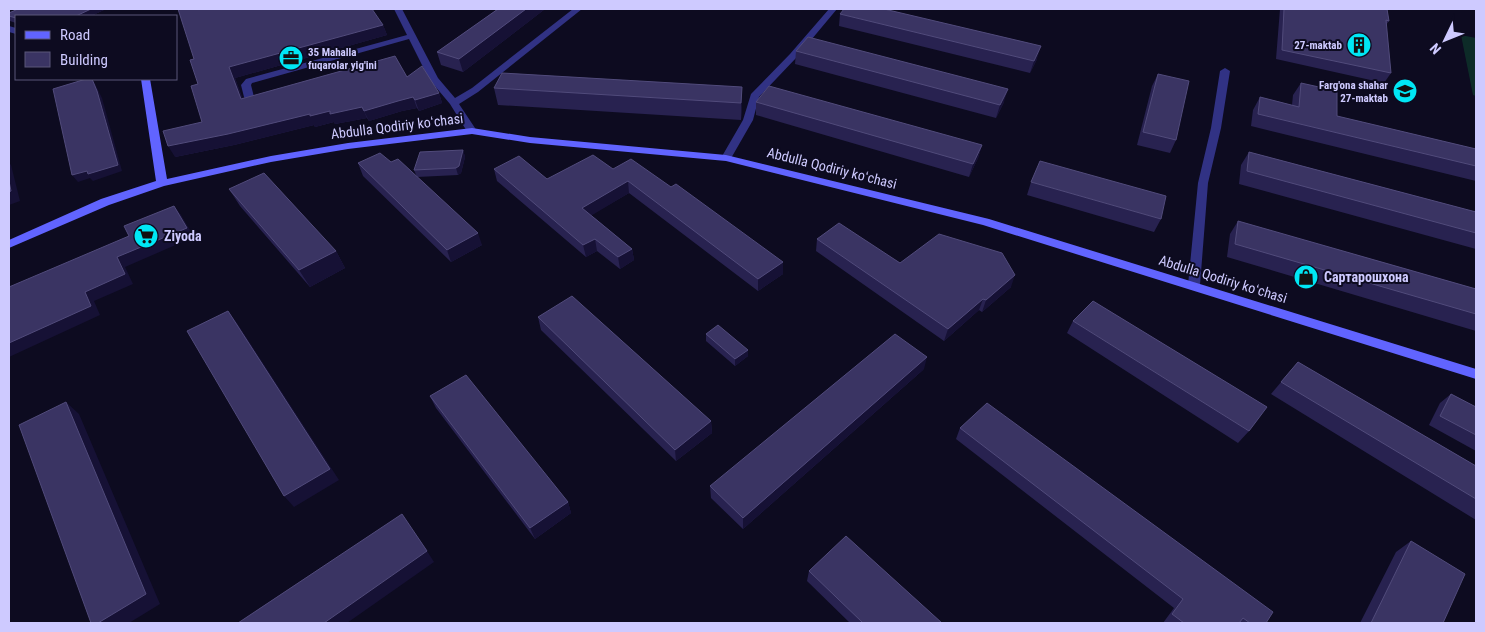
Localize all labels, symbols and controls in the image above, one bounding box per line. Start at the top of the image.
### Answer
legend [15,15,178,80]
north arrow [1420,15,1470,65]
text: Road [60,26,90,44]
building icon: 27-maktab [1346,32,1372,58]
place label: 27-maktab [1294,39,1343,52]
text: N [1427,40,1444,57]
office icon: 35 Mahalla fuqarolar yig'ini [278,45,304,71]
place label: 35 Mahalla fuqarolar yig'ini [308,46,377,72]
text: Building [60,51,108,69]
school or university icon: Farg'ona shahar 27-maktab [1392,78,1418,104]
place label: Farg'ona shahar 27-maktab [1319,79,1389,105]
street label: Abdulla Qodiriy koʻchasi [330,110,464,142]
street label: Abdulla Qodiriy koʻchasi [765,144,899,192]
supermarket icon: Ziyoda [133,223,159,249]
place label: Ziyoda [164,228,202,244]
street label: Abdulla Qodiriy koʻchasi [1157,252,1289,306]
shop icon: Сартарошхона [1293,264,1319,290]
place label: Сартарошхона [1324,269,1409,285]

